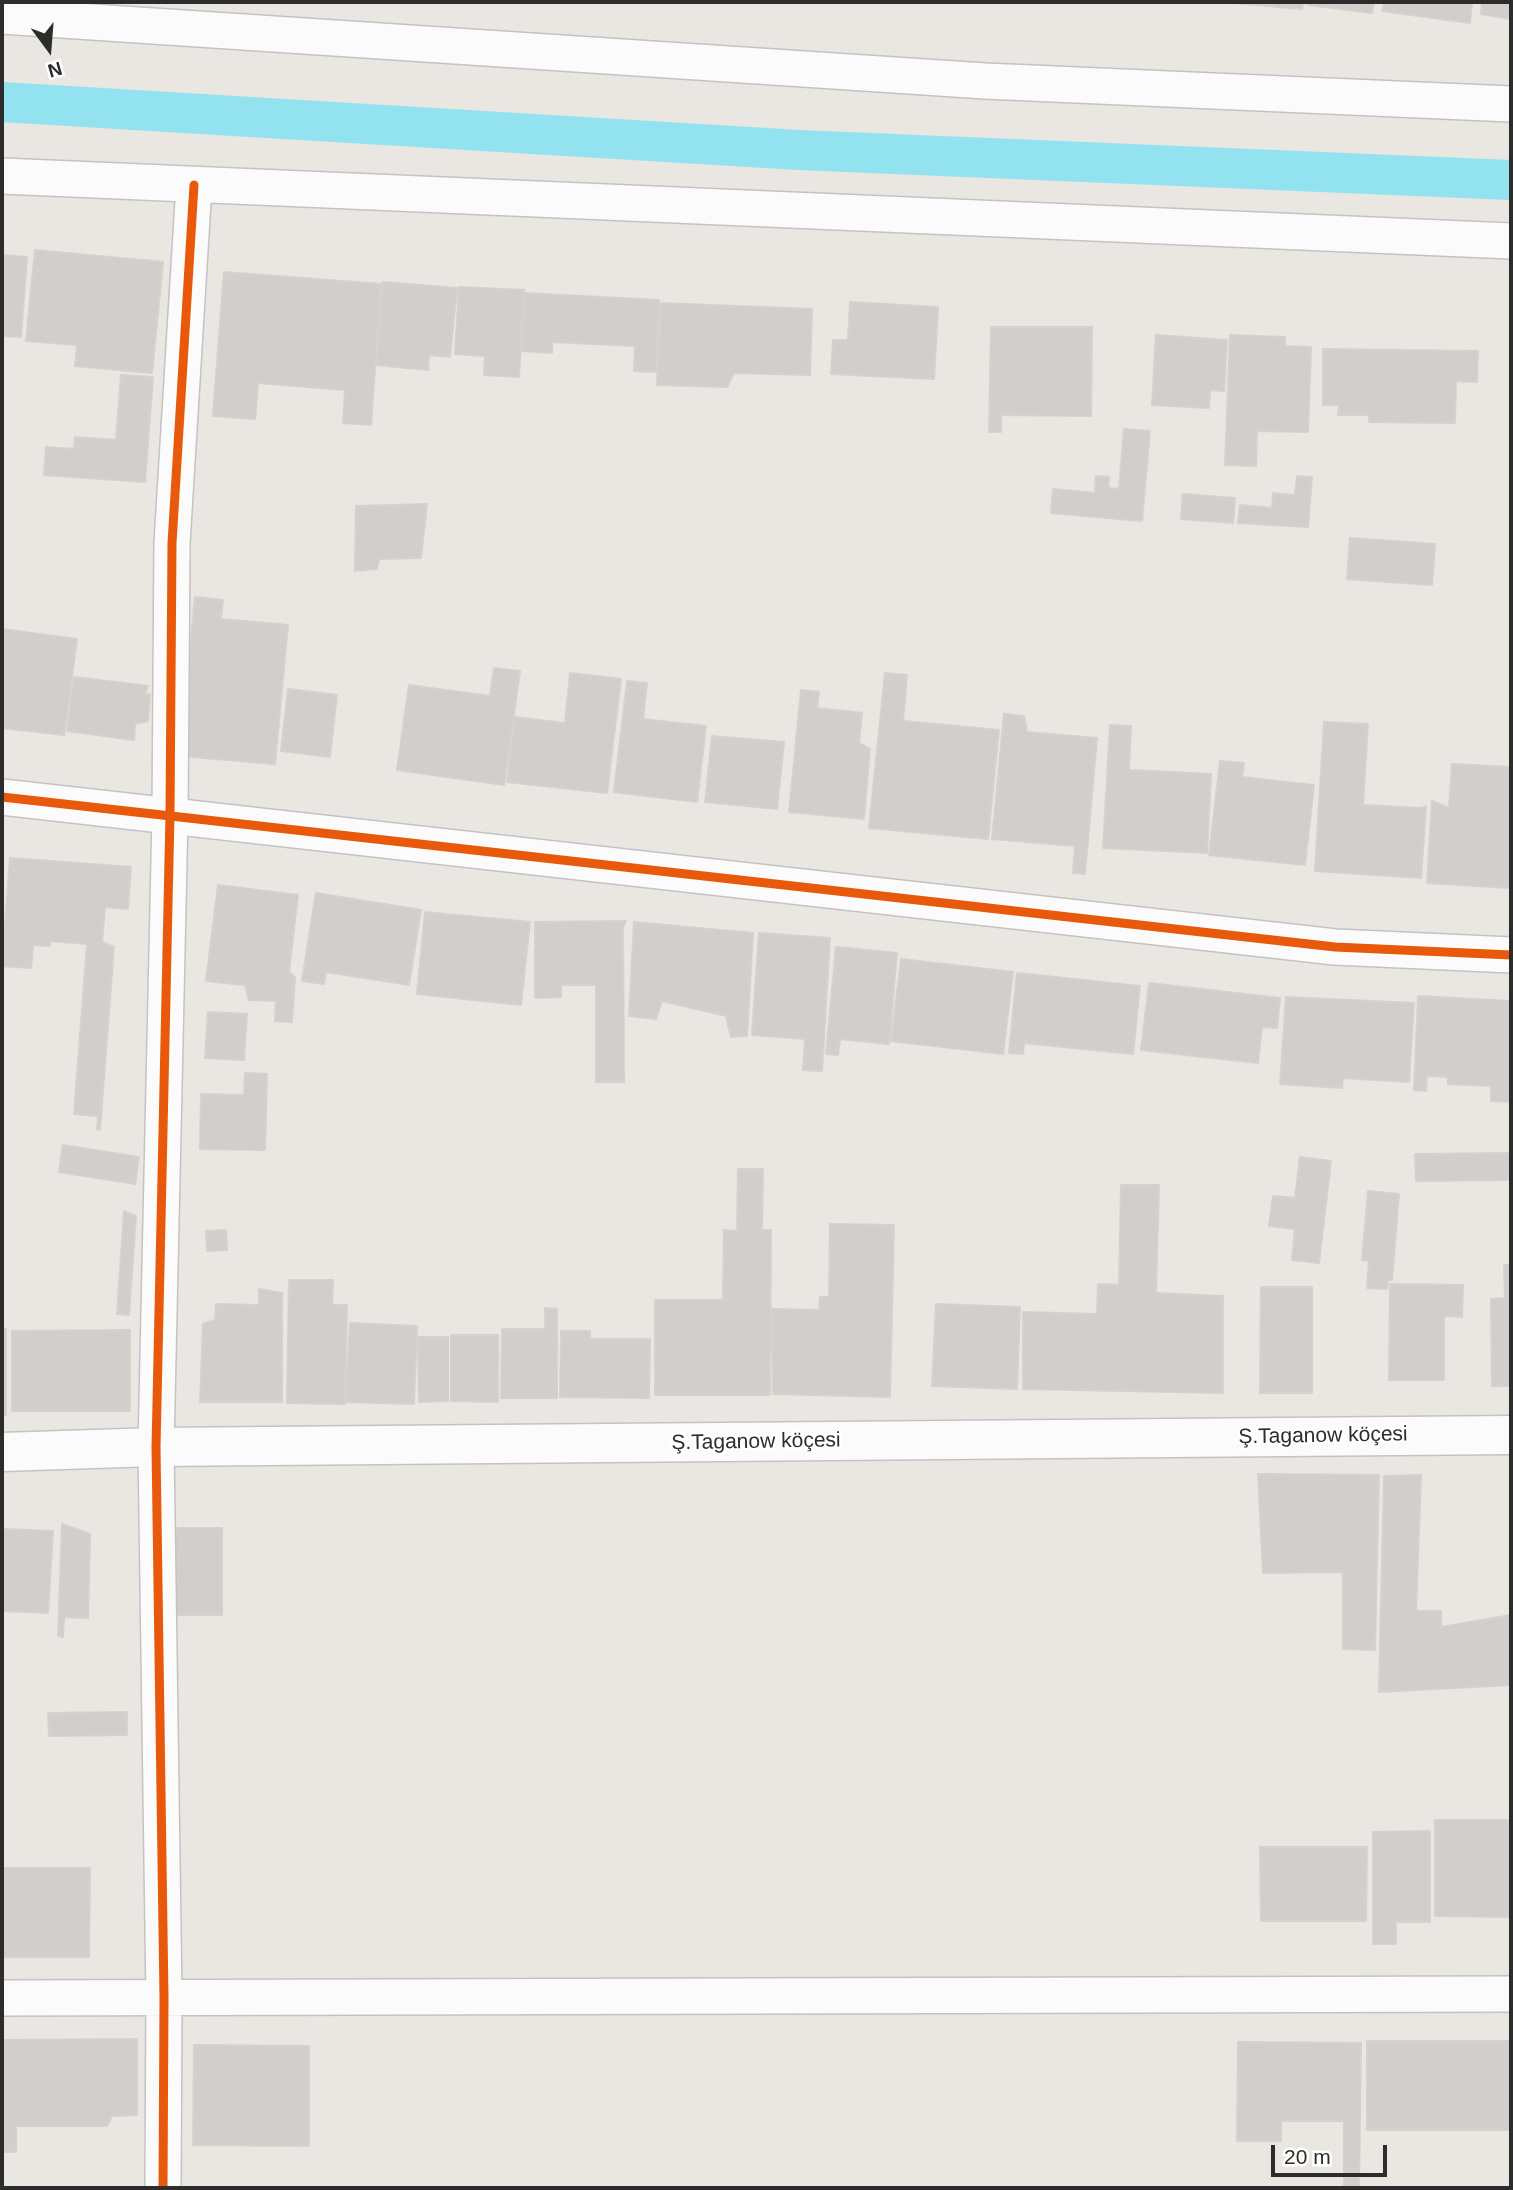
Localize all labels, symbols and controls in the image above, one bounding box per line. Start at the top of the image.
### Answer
north arrow [14,14,84,84]
text: N [45,58,64,82]
street label: Ş.Taganow köçesi [1238,1422,1408,1450]
street label: Ş.Taganow köçesi [671,1428,841,1456]
scale bar [1275,2130,1390,2174]
text: 20 m [1284,2145,1331,2168]

